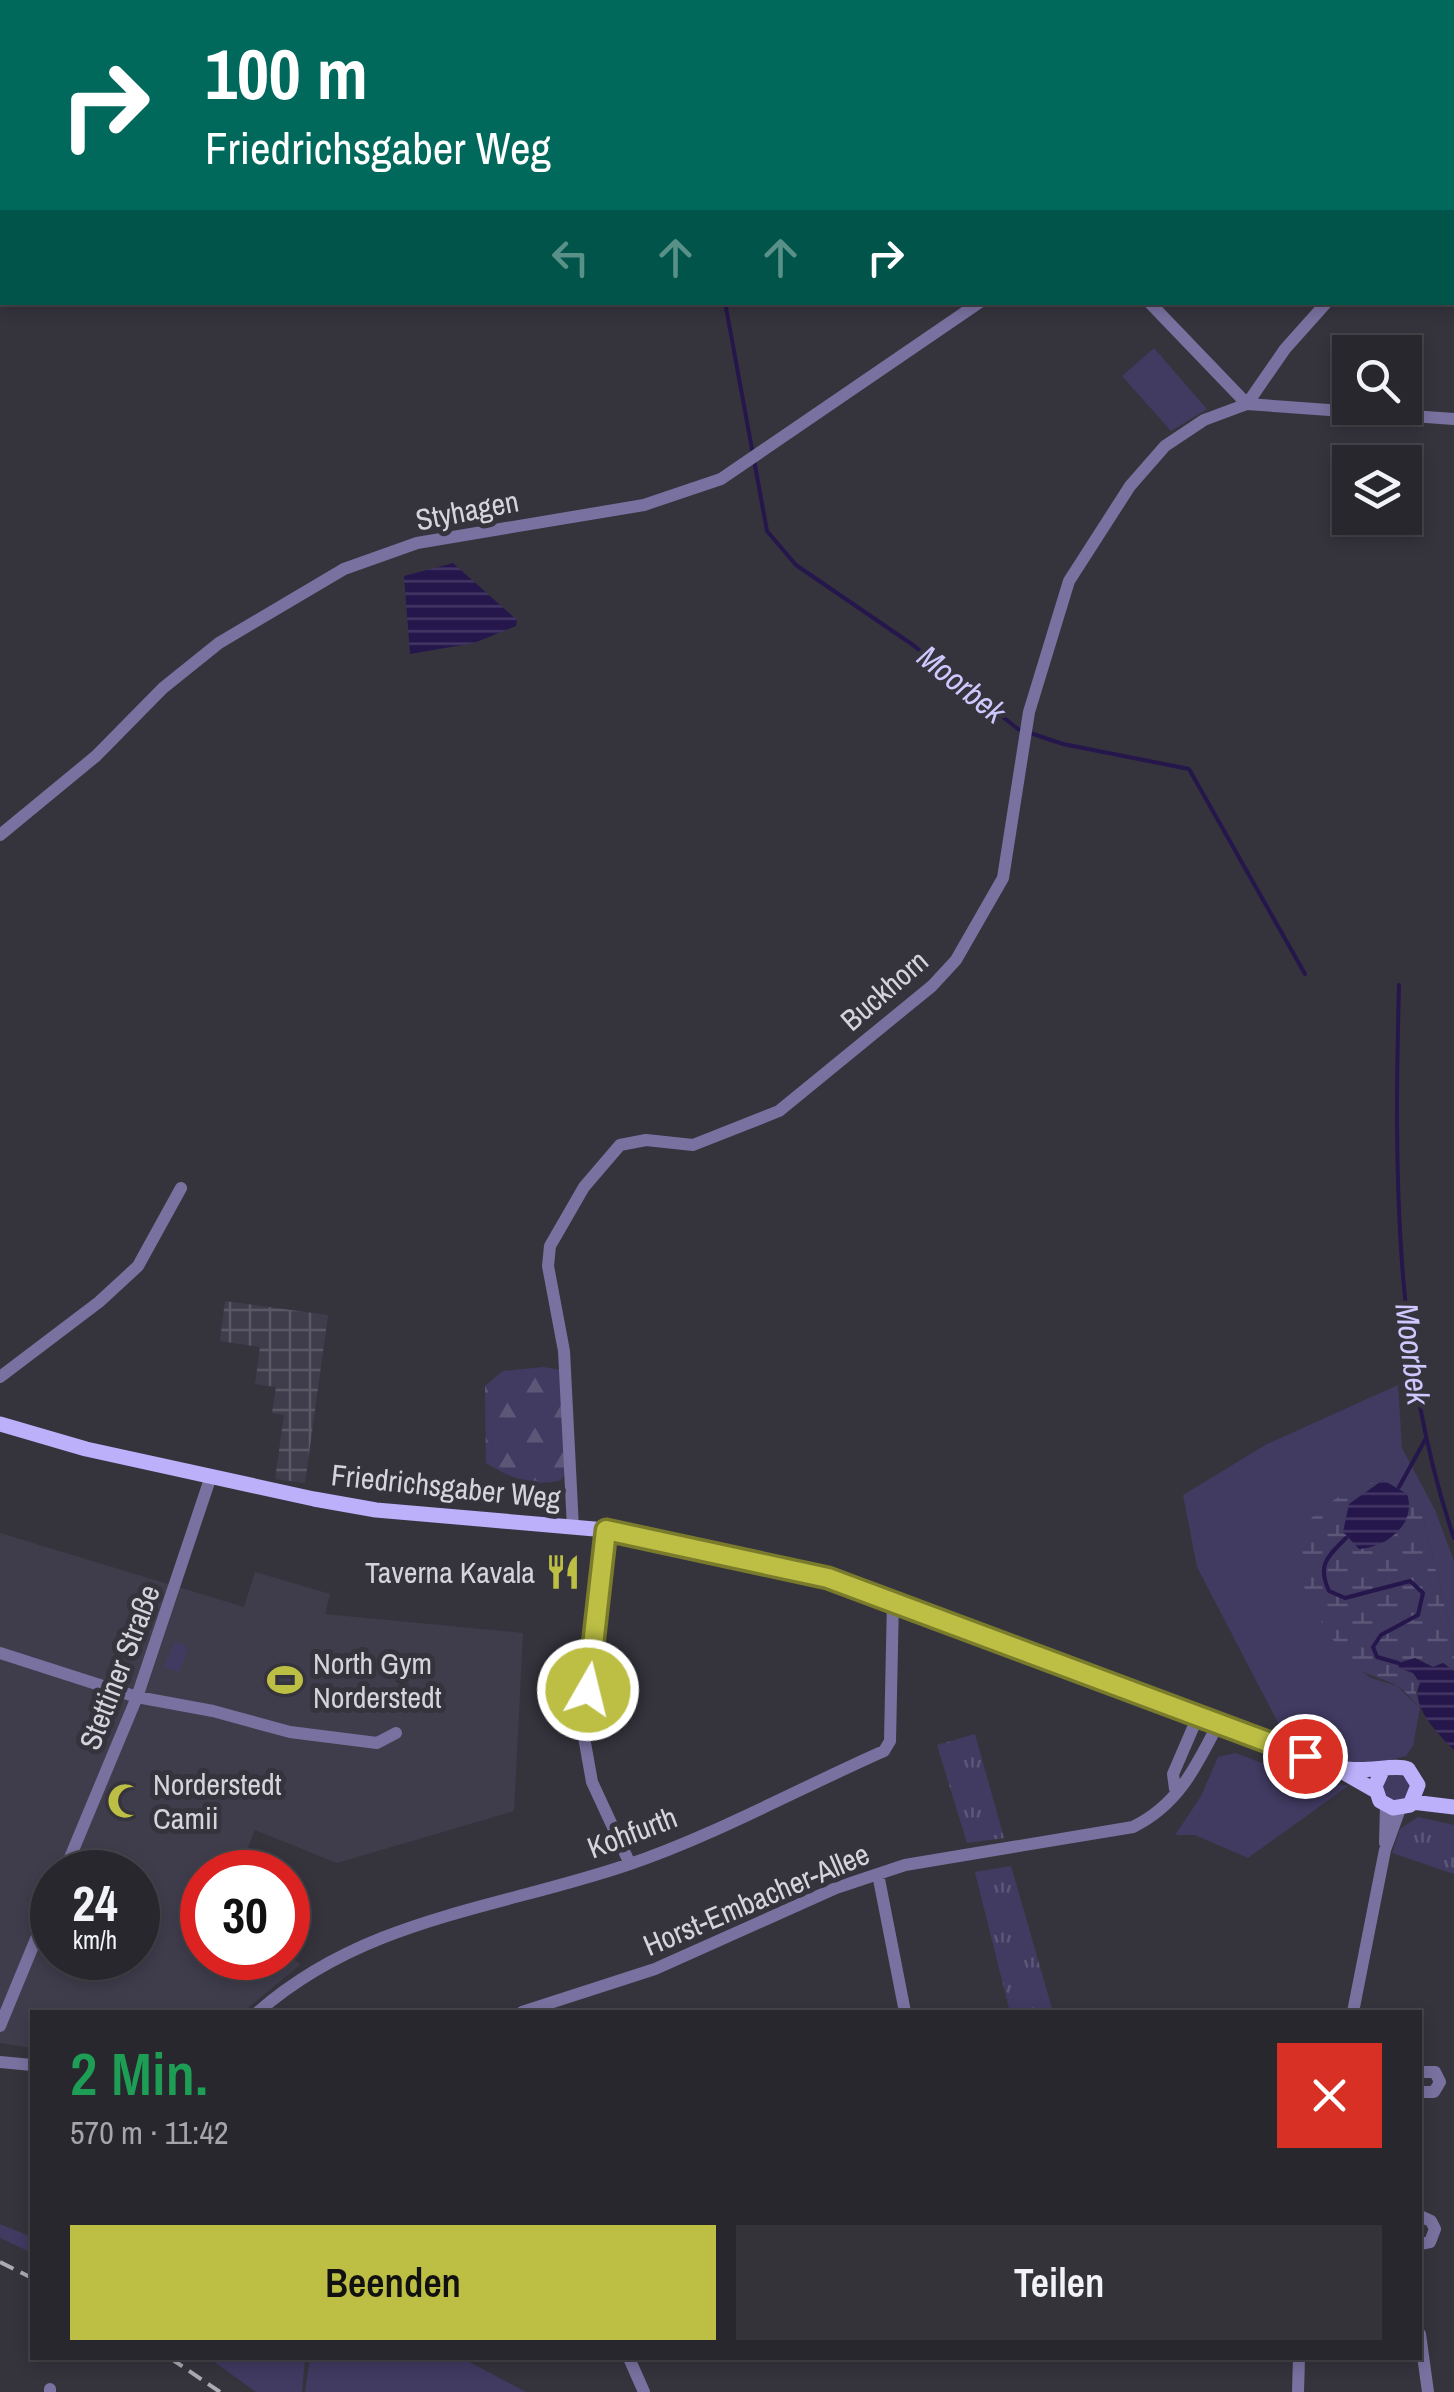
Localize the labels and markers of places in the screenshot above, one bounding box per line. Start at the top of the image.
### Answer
place label: Taverna Kavala [365,1552,535,1592]
restaurant icon: Taverna Kavala [544,1553,582,1591]
place label: North Gym Norderstedt [313,1643,442,1717]
sports icon: North Gym Norderstedt [266,1661,304,1699]
pin [1263,1714,1348,1799]
place label: Norderstedt Camii [153,1764,282,1838]
mosque icon: Norderstedt Camii [106,1782,144,1820]

